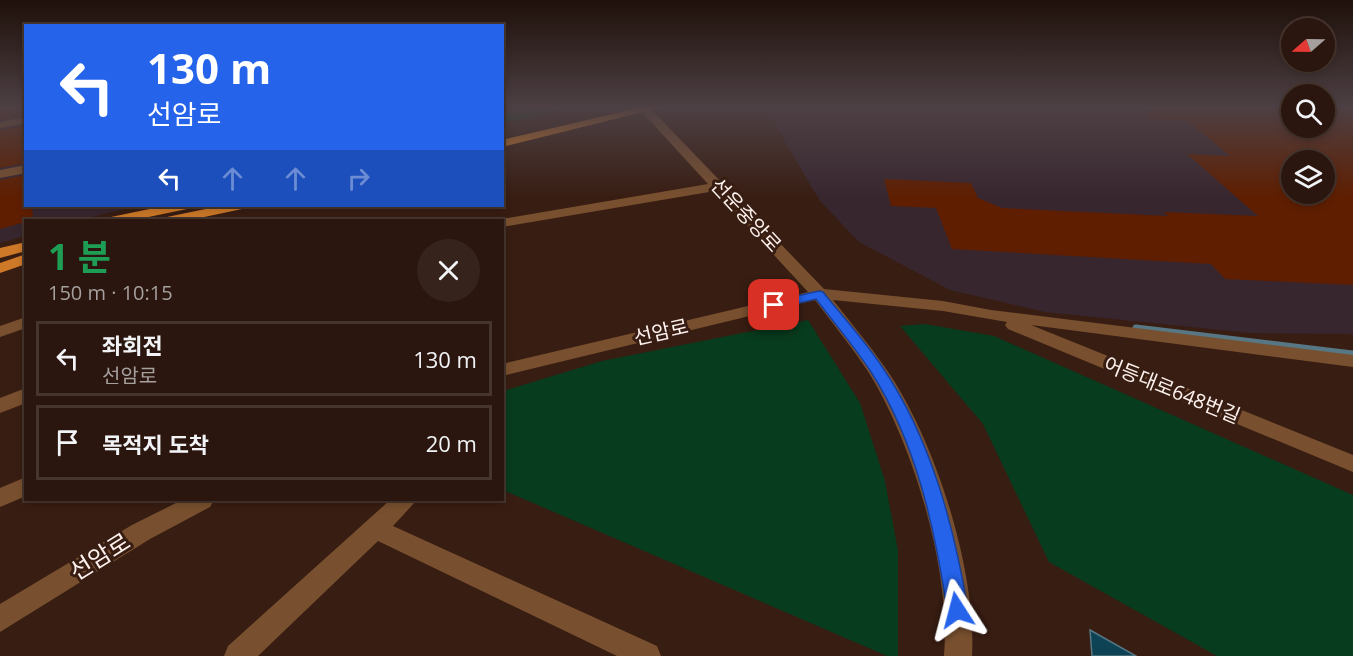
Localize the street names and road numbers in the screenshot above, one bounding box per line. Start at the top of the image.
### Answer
street label: 선운중앙로 [705,172,788,258]
street label: 선암로 [631,312,691,351]
street label: 어등대로648번길 [1100,350,1244,429]
street label: 선암로 [62,524,136,587]

